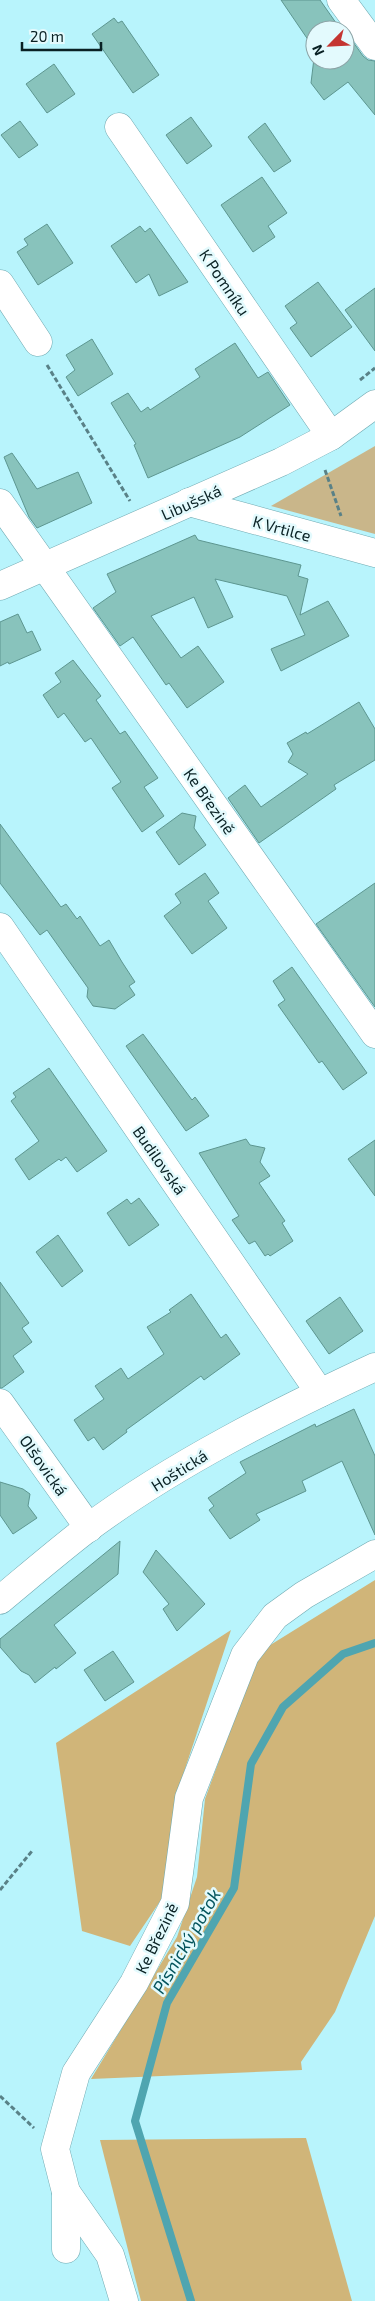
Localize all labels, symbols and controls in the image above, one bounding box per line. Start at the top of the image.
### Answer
scale bar [22,20,101,52]
north arrow [305,20,355,70]
text: 20 m [30,27,64,45]
text: N [308,42,327,59]
street label: K Pomníku [196,245,254,319]
street label: Libušská [158,480,224,524]
street label: K Vrtilce [251,511,313,545]
street label: Ke Březině [180,764,240,838]
street label: Budilovská [129,1122,191,1198]
street label: Olšovická [16,1431,72,1499]
street label: Hoštická [147,1445,211,1495]
water label: Písnický potok [147,1885,225,1997]
street label: Ke Březině [131,1900,181,1976]

